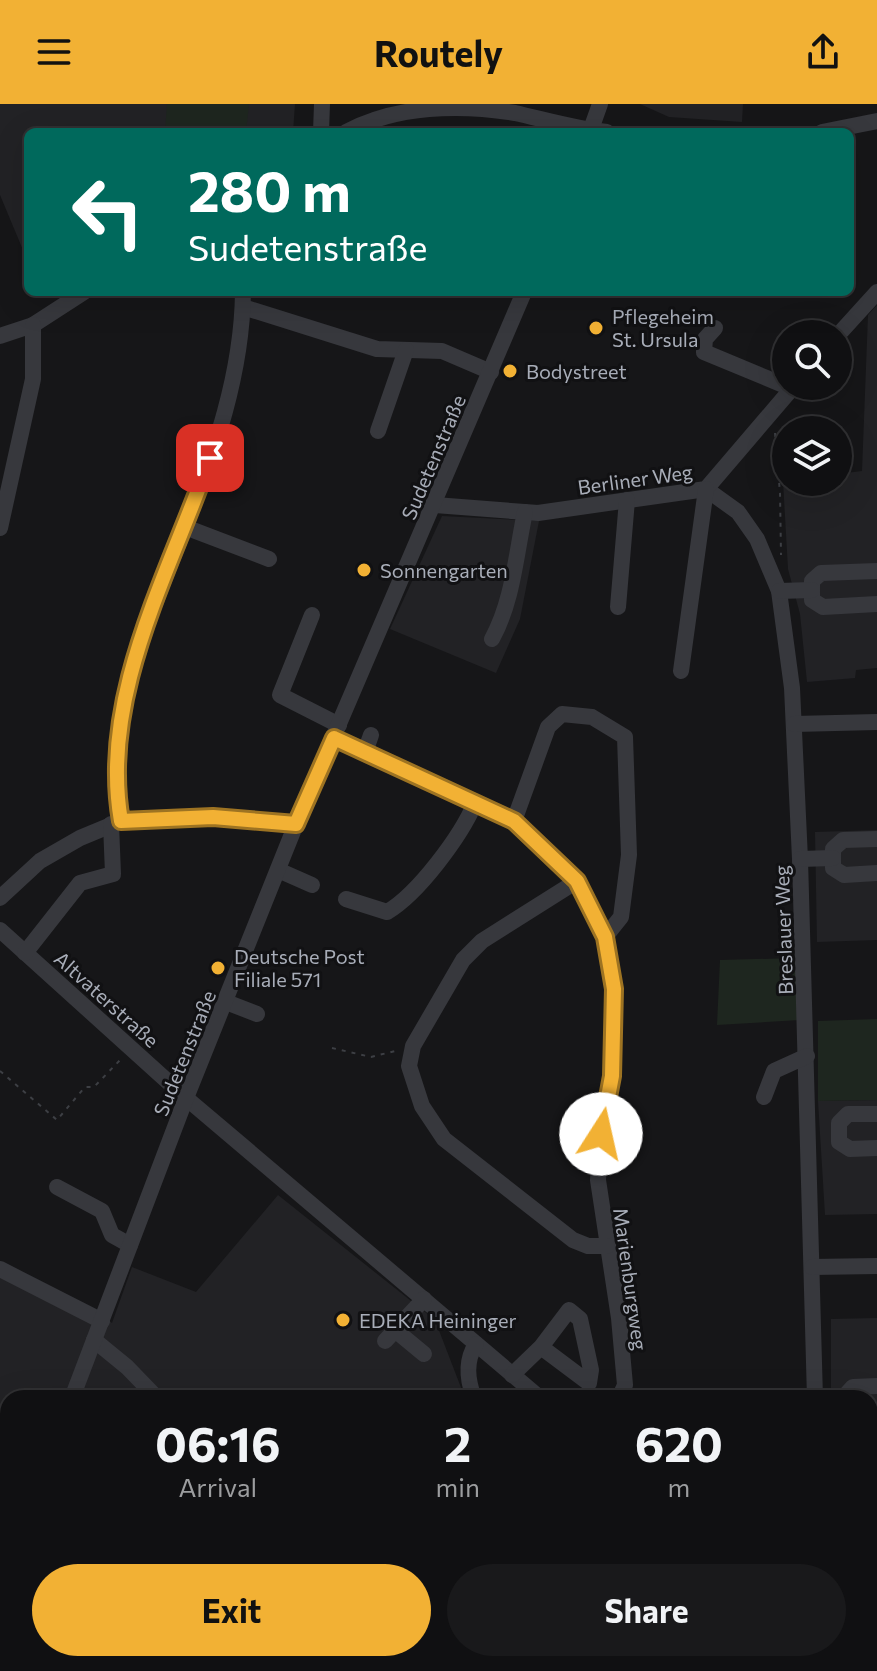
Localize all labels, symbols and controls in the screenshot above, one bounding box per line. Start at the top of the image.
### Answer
icon: menu [32,30,76,74]
text: Routely [374,30,503,74]
icon: share [801,30,845,74]
text: 280 m [188,155,351,224]
icon: left [56,160,160,264]
text: Sudetenstraße [188,224,428,268]
place label: Pflegeheim St. Ursula [612,304,714,351]
marker: Pflegeheim St. Ursula [587,319,605,337]
map controls [772,320,852,496]
button: search [772,320,852,400]
place label: Bodystreet [526,359,627,383]
marker: Bodystreet [501,362,519,380]
street label: Sudetenstraße [396,391,470,523]
button: layers [772,416,852,496]
pin [176,424,244,492]
icon: arrive [188,436,232,480]
street label: Berliner Weg [576,459,694,499]
place label: Sonnengarten [380,558,508,582]
marker: Sonnengarten [355,561,373,579]
street label: Breslauer Weg [769,865,797,995]
place label: Deutsche Post Filiale 571 [234,944,365,991]
street label: Altvaterstraße [50,946,164,1052]
marker: Deutsche Post Filiale 571 [209,959,227,977]
street label: Sudetenstraße [148,987,220,1119]
position arrow [559,1092,643,1176]
street label: Marienburgweg [609,1206,653,1352]
place label: EDEKA Heininger [359,1308,516,1332]
marker: EDEKA Heininger [334,1311,352,1329]
text: 06:16 [155,1413,281,1472]
text: 2 [444,1413,471,1472]
text: 620 [635,1413,723,1472]
text: Arrival [178,1471,257,1502]
text: min [436,1471,480,1502]
text: m [668,1471,690,1502]
button: Exit [32,1564,431,1656]
button: Share [447,1564,846,1656]

